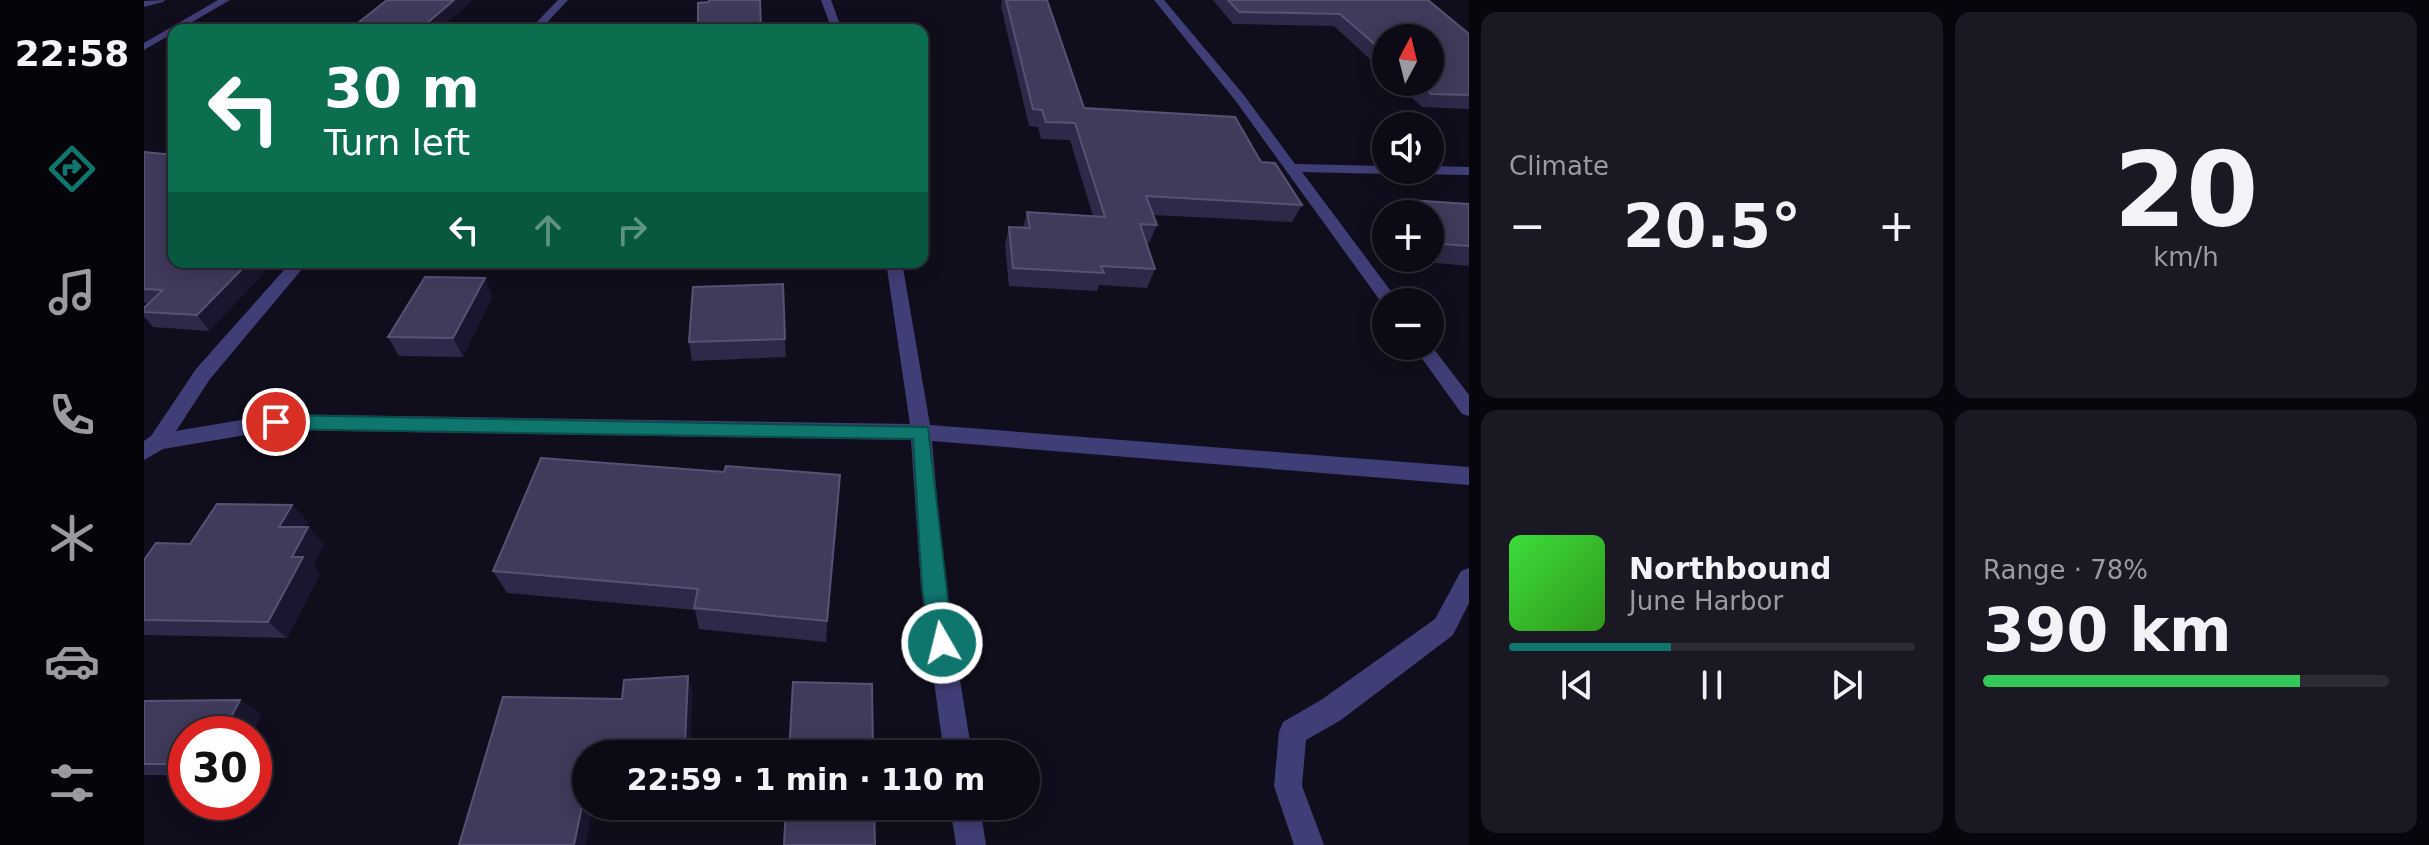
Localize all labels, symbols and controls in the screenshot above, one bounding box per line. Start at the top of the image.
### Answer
north arrow [1372,24,1444,96]
map controls [1372,24,1444,360]
text: 22:58 [15,33,129,74]
text: 30 m [324,55,480,120]
icon: left [192,56,296,160]
button: sound [1372,112,1444,184]
text: Turn left [324,122,470,163]
text: 20 [2114,129,2258,251]
icon: directions [44,141,100,197]
text: Climate [1509,151,1609,181]
text: 20.5° [1623,191,1801,261]
button: + [1372,200,1444,272]
text: − [1509,200,1546,251]
text: + [1878,200,1915,251]
icon: left [442,208,486,252]
icon: ahead [526,208,570,252]
icon: right [610,208,654,252]
text: km/h [2153,242,2219,272]
icon: music [44,264,100,320]
button: − [1372,288,1444,360]
icon: phone [44,387,100,443]
pin [242,388,310,456]
icon: arrive [254,400,298,444]
icon: climate [44,510,100,566]
text: Northbound [1629,551,1832,586]
text: Range · 78% [1983,555,2148,585]
text: June Harbor [1629,586,1783,616]
text: 390 km [1983,595,2232,665]
position arrow [900,601,984,685]
icon: car [44,633,100,689]
icon: previous [1555,663,1599,707]
icon: pause [1690,663,1734,707]
icon: next [1825,663,1869,707]
speed limit sign: 30 [168,716,272,820]
icon: filters [44,755,100,811]
text: 22:59 · 1 min · 110 m [627,762,985,797]

